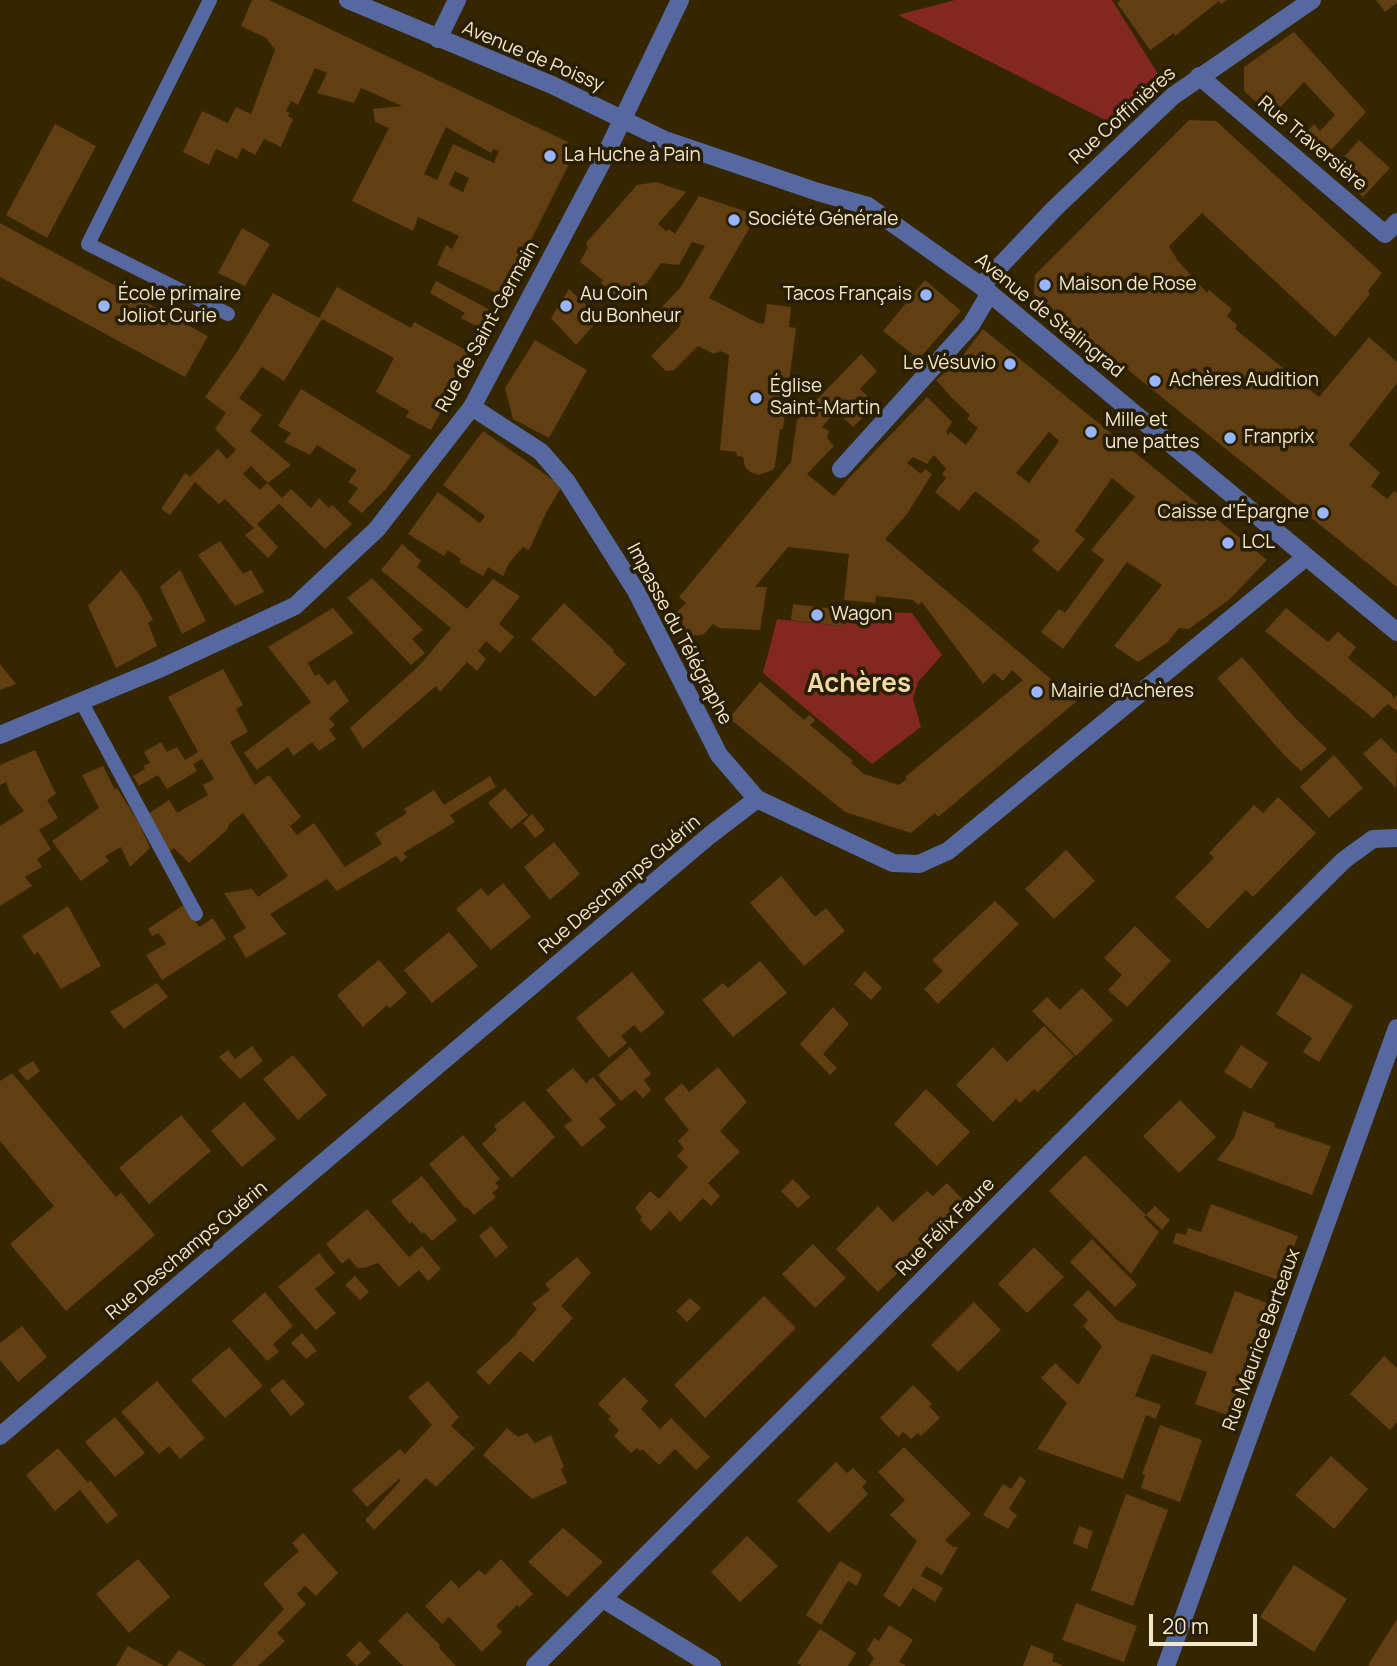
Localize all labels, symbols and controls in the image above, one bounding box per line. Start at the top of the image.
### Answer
street label: Avenue de Poissy [459,17,607,97]
street label: Rue Coffinières [1065,62,1181,170]
street label: Rue Traversière [1253,92,1371,196]
place label: La Huche à Pain [564,145,701,167]
marker: La Huche à Pain [542,148,558,164]
place label: Société Générale [748,209,898,231]
marker: Société Générale [726,212,742,228]
street label: Rue de Saint-Germain [432,238,544,416]
street label: Avenue de Stalingrad [970,249,1128,383]
place label: Maison de Rose [1059,274,1197,296]
marker: Maison de Rose [1037,277,1053,293]
place label: École primaire Joliot Curie [118,284,241,328]
place label: Au Coin du Bonheur [580,284,681,328]
place label: Tacos Français [783,284,912,306]
marker: Tacos Français [918,287,934,303]
marker: École primaire Joliot Curie [96,298,112,314]
marker: Au Coin du Bonheur [558,298,574,314]
place label: Le Vésuvio [903,353,996,375]
marker: Le Vésuvio [1002,356,1018,372]
place label: Achères Audition [1169,370,1319,392]
marker: Achères Audition [1147,373,1163,389]
place label: Église Saint-Martin [770,376,880,420]
marker: Église Saint-Martin [748,390,764,406]
place label: Mille et une pattes [1105,410,1199,454]
marker: Mille et une pattes [1083,424,1099,440]
place label: Franprix [1244,427,1314,449]
marker: Franprix [1222,430,1238,446]
place label: Caisse d'Épargne [1158,502,1309,524]
marker: Caisse d'Épargne [1315,505,1331,521]
place label: LCL [1242,532,1275,554]
marker: LCL [1220,535,1236,551]
street label: Impasse du Télégraphe [621,539,737,729]
place label: Wagon [831,604,892,626]
marker: Wagon [809,607,825,623]
district label: Achères [807,669,911,701]
place label: Mairie d'Achères [1051,681,1194,703]
marker: Mairie d'Achères [1029,684,1045,700]
street label: Rue Deschamps Guérin [535,811,705,959]
street label: Rue Félix Faure [892,1173,1000,1281]
street label: Rue Deschamps Guérin [102,1177,272,1325]
street label: Rue Maurice Berteaux [1218,1246,1306,1434]
scale bar [1152,1600,1260,1644]
text: 20 m [1162,1612,1209,1640]

